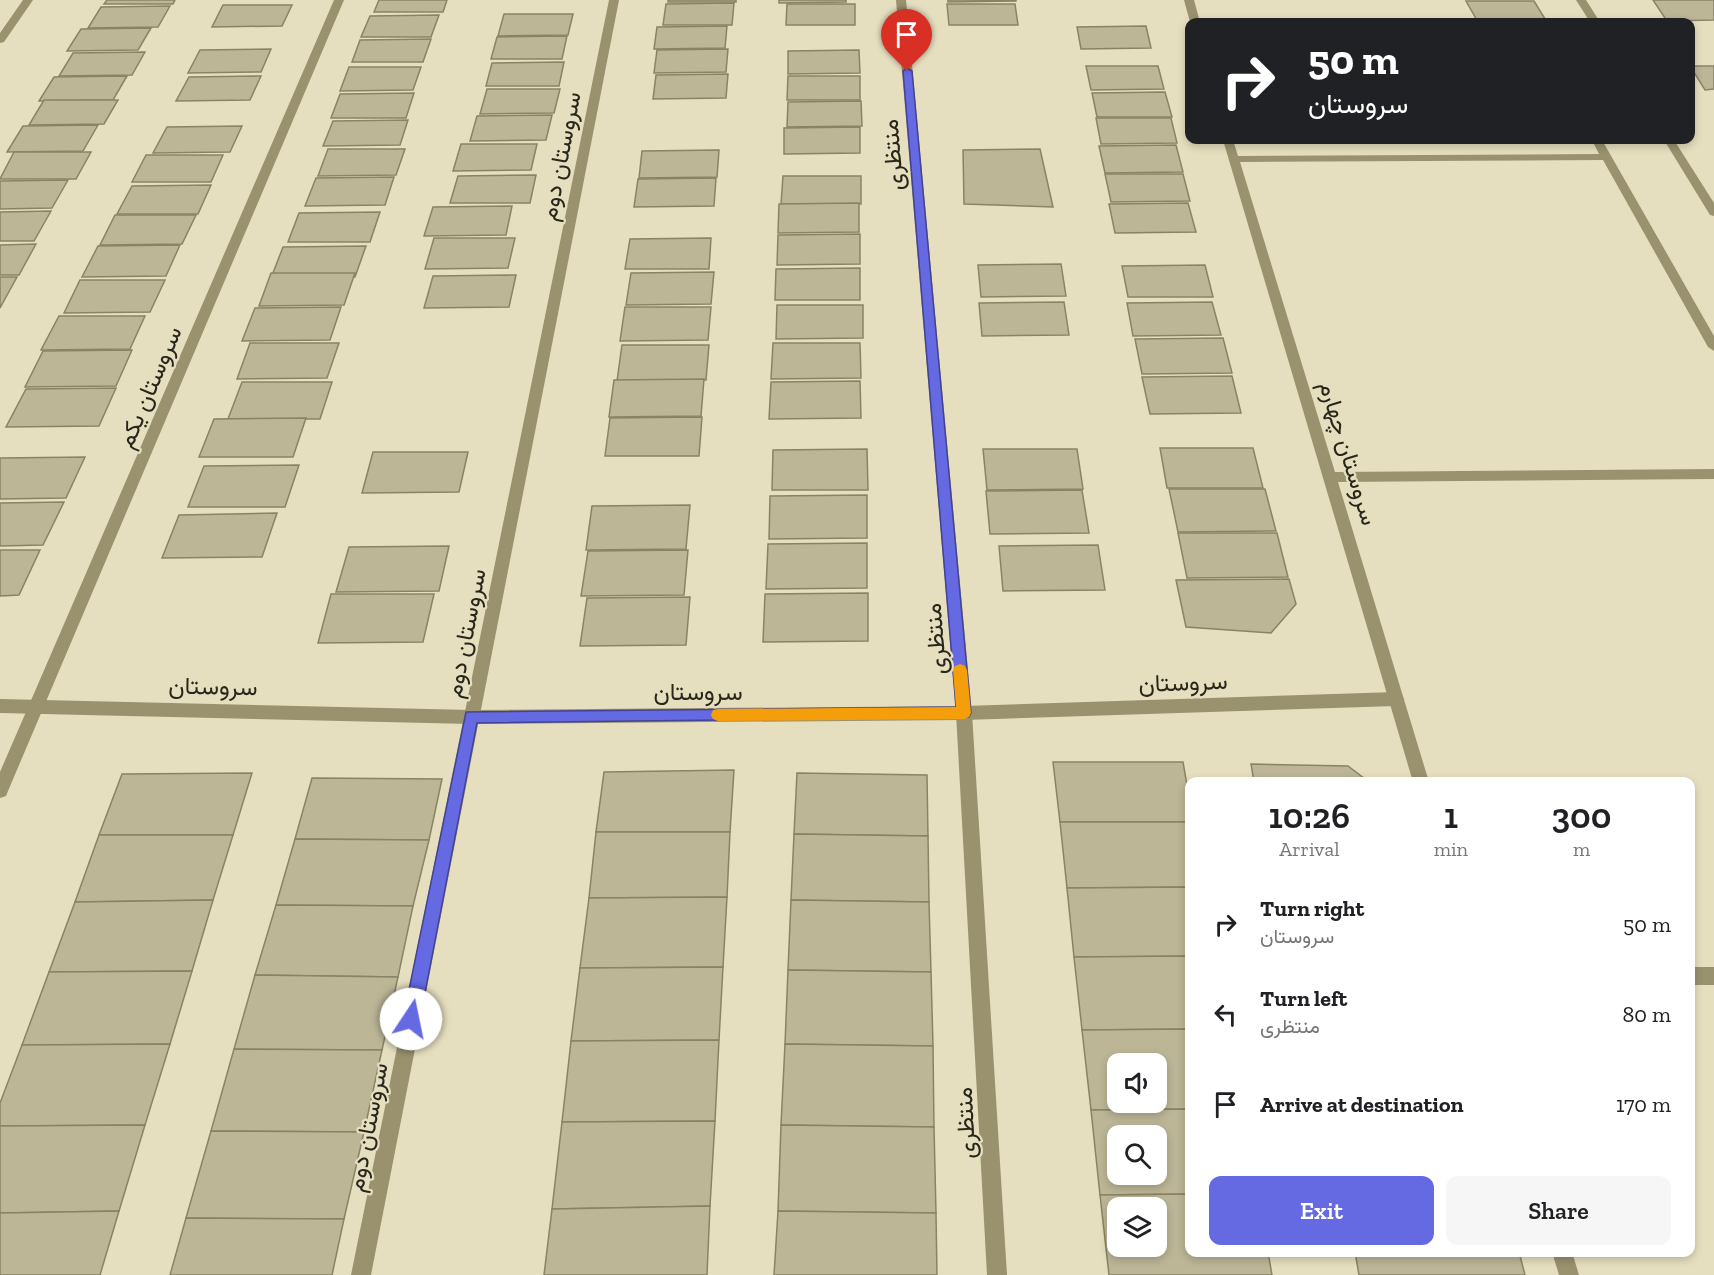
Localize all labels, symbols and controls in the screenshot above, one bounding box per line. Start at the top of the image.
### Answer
pin [881,9,932,71]
icon: arrive [890,18,923,51]
text: 50 m [1308,34,1399,85]
icon: right [1209,42,1287,120]
text: سروستان [1308,88,1408,120]
street label: سروستان دوم [533,89,589,223]
street label: منتظری [874,118,911,192]
street label: سروستان یکم [110,322,189,453]
street label: سروستان چهارم [1311,377,1385,529]
street label: سروستان دوم [438,566,494,700]
street label: منتظری [917,602,954,676]
street label: سروستان [1138,666,1228,699]
street label: سروستان [168,671,258,702]
street label: سروستان [653,677,743,707]
text: 10:26 [1268,794,1350,837]
text: 1 [1444,794,1458,837]
text: 300 [1552,794,1612,837]
text: Arrival [1279,837,1340,861]
text: min [1434,837,1468,861]
text: m [1573,837,1590,861]
text: Turn right [1260,895,1364,922]
icon: right [1209,908,1242,941]
text: 50 m [1623,911,1671,938]
text: سروستان [1260,924,1334,948]
text: Turn left [1260,985,1347,1012]
position arrow [379,987,443,1051]
icon: left [1209,998,1242,1031]
text: 80 m [1623,1001,1671,1028]
text: منتظری [1260,1014,1320,1038]
map controls [1107,1053,1167,1257]
button: sound [1107,1053,1167,1113]
street label: سروستان دوم [340,1060,396,1194]
street label: منتظری [949,1086,982,1160]
icon: arrive [1209,1088,1242,1121]
text: Arrive at destination [1260,1091,1463,1118]
text: 170 m [1616,1091,1671,1118]
button: search [1107,1125,1167,1185]
button: Exit [1209,1176,1434,1245]
button: Share [1446,1176,1671,1245]
button: layers [1107,1197,1167,1257]

